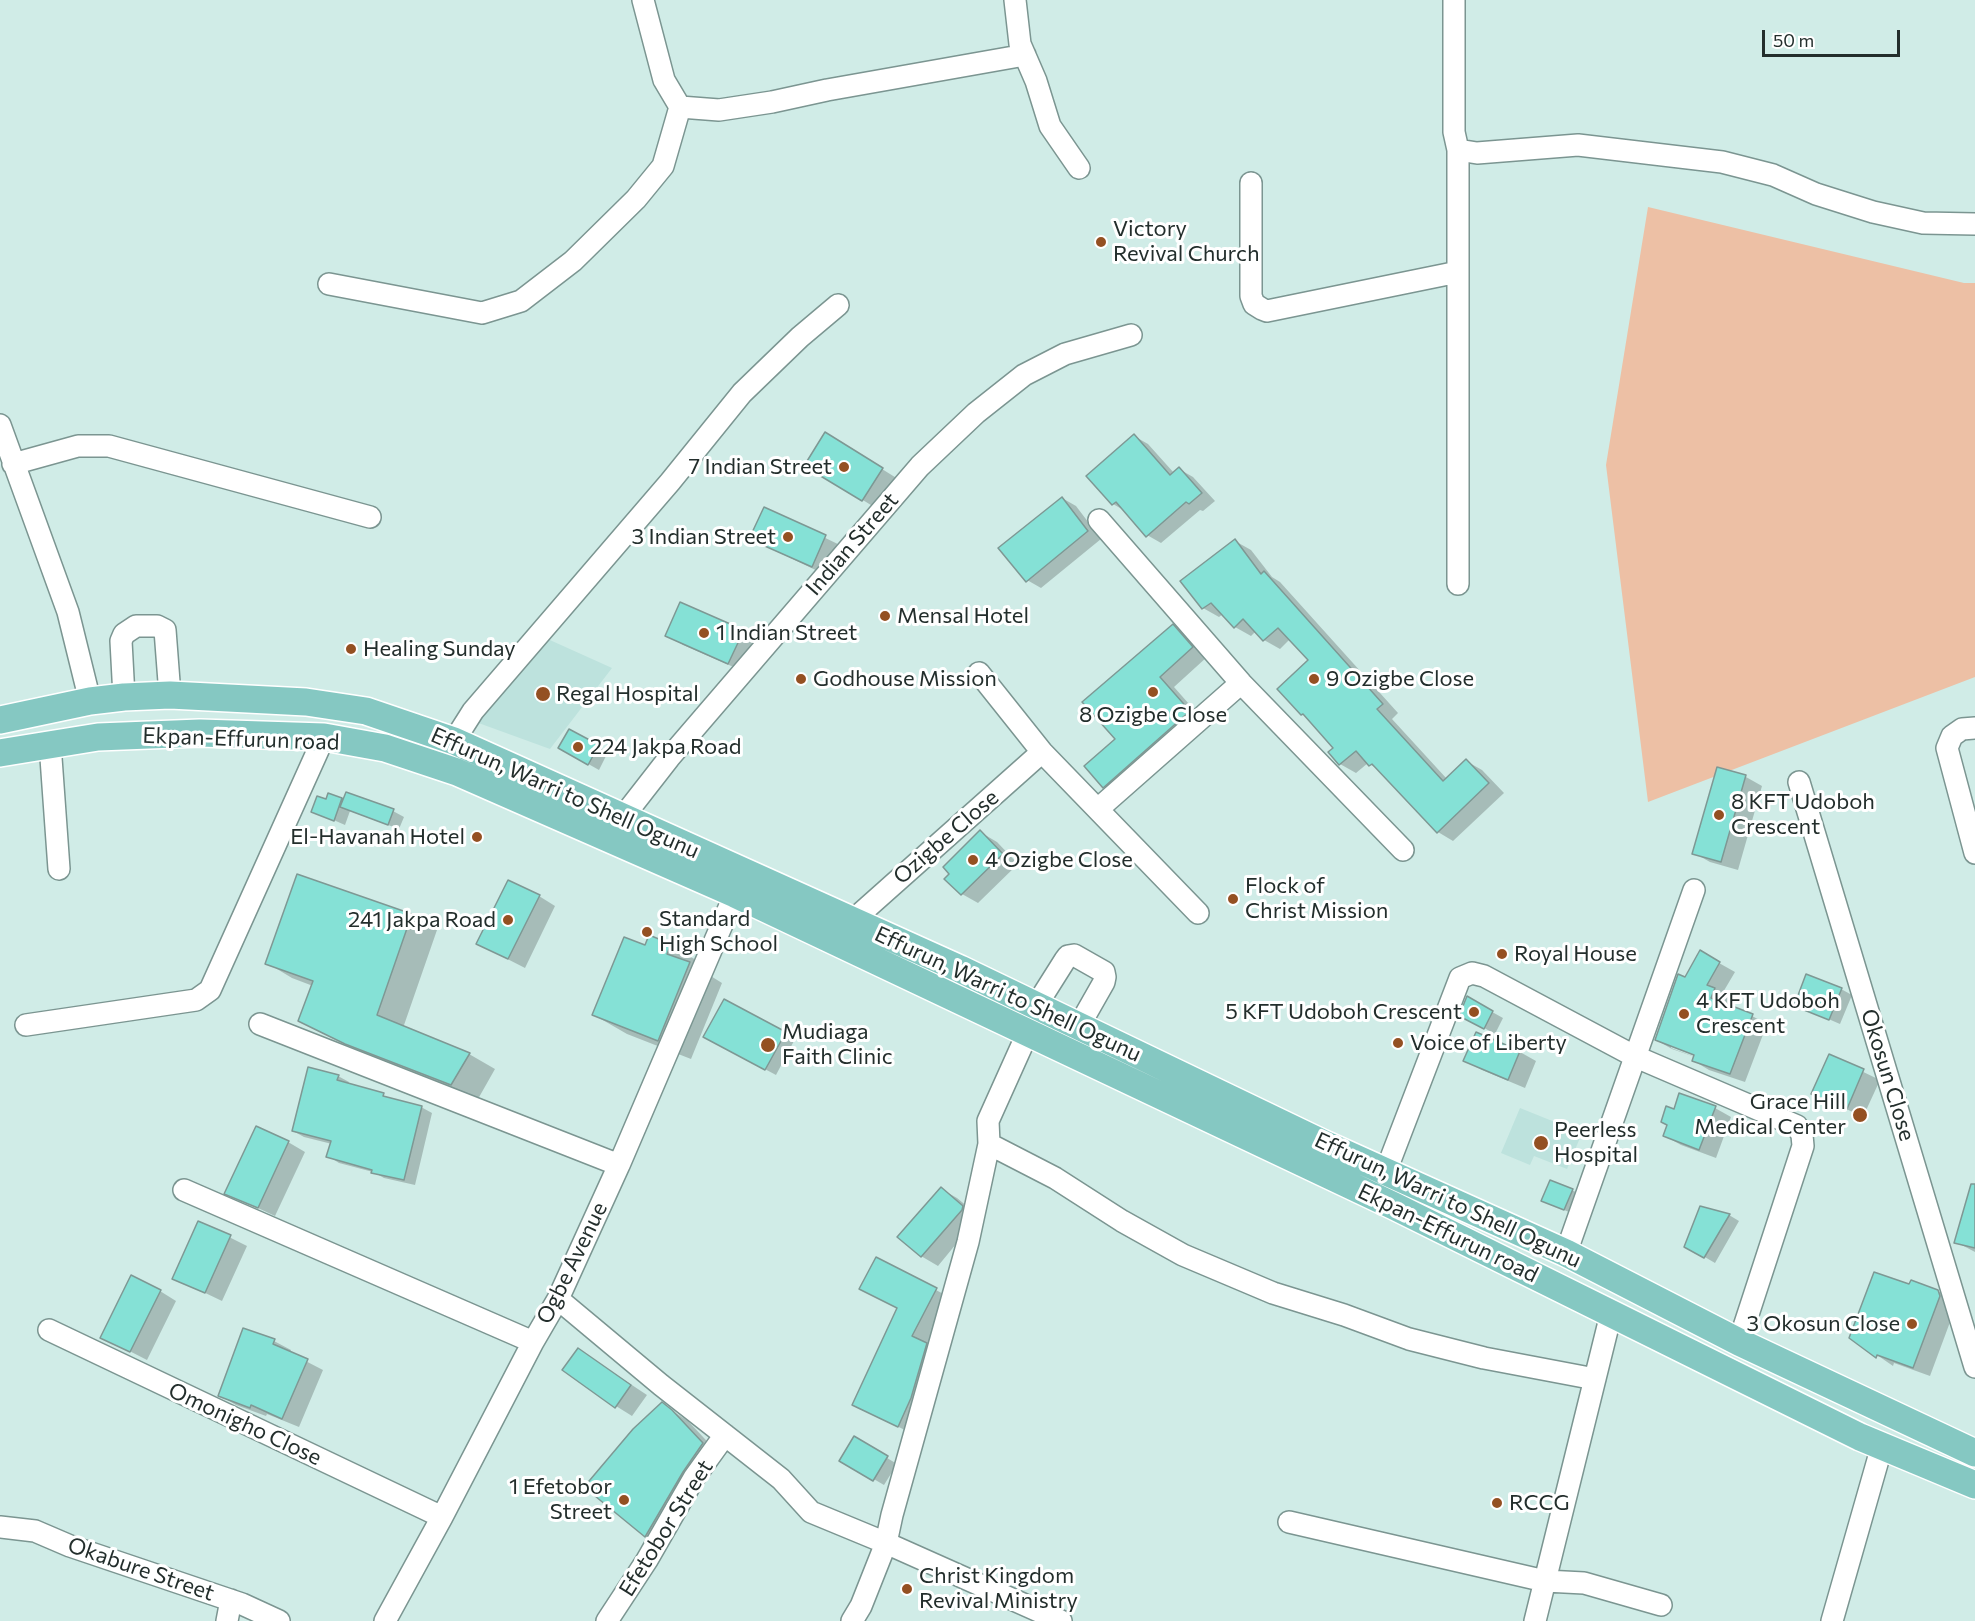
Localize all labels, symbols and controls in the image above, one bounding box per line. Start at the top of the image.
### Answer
scale bar [1765,18,1903,56]
text: 50 m [1773,29,1814,51]
place label: Victory Revival Church [1113,216,1260,268]
marker: Victory Revival Church [1094,235,1108,249]
place label: 7 Indian Street [689,454,832,480]
marker: 7 Indian Street [837,460,851,474]
street label: Indian Street [800,487,904,601]
place label: 3 Indian Street [632,524,776,550]
marker: 3 Indian Street [781,530,795,544]
place label: Mensal Hotel [897,603,1029,629]
marker: Mensal Hotel [878,609,892,623]
place label: 1 Indian Street [716,620,857,646]
marker: 1 Indian Street [697,626,711,640]
place label: Healing Sunday [363,636,516,662]
marker: Healing Sunday [344,642,358,656]
place label: Godhouse Mission [813,666,997,692]
place label: 9 Ozigbe Close [1326,666,1474,692]
marker: Godhouse Mission [794,672,808,686]
marker: 9 Ozigbe Close [1307,672,1321,686]
place label: Regal Hospital [556,681,699,707]
marker: Regal Hospital [534,685,552,703]
marker: 8 Ozigbe Close [1146,685,1160,699]
place label: 8 Ozigbe Close [1079,702,1227,728]
street label: Ekpan-Effurun road [142,722,340,756]
street label: Effurun, Warri to Shell Ogunu [427,722,703,864]
place label: 224 Jakpa Road [590,734,741,760]
marker: 224 Jakpa Road [571,740,585,754]
street label: Ozigbe Close [888,784,1004,890]
place label: 8 KFT Udoboh Crescent [1731,789,1875,840]
marker: 8 KFT Udoboh Crescent [1712,808,1726,822]
place label: El-Havanah Hotel [290,824,465,850]
marker: El-Havanah Hotel [470,830,484,844]
place label: 4 Ozigbe Close [985,847,1133,873]
marker: 4 Ozigbe Close [966,853,980,867]
place label: Flock of Christ Mission [1245,873,1388,924]
marker: Flock of Christ Mission [1226,892,1240,906]
place label: Standard High School [659,906,778,957]
place label: 241 Jakpa Road [348,907,496,933]
marker: 241 Jakpa Road [501,913,515,927]
street label: Effurun, Warri to Shell Ogunu [871,921,1145,1067]
marker: Standard High School [640,925,654,939]
place label: Royal House [1514,941,1637,967]
marker: Royal House [1495,947,1509,961]
place label: 4 KFT Udoboh Crescent [1696,988,1840,1040]
place label: 5 KFT Udoboh Crescent [1225,999,1462,1025]
marker: 5 KFT Udoboh Crescent [1467,1005,1481,1019]
street label: Okosun Close [1855,1006,1921,1144]
marker: 4 KFT Udoboh Crescent [1677,1007,1691,1021]
place label: Mudiaga Faith Clinic [782,1019,893,1070]
place label: Voice of Liberty [1410,1030,1567,1056]
marker: Mudiaga Faith Clinic [759,1036,777,1054]
marker: Voice of Liberty [1391,1036,1405,1050]
place label: Grace Hill Medical Center [1694,1089,1846,1140]
marker: Grace Hill Medical Center [1851,1106,1869,1124]
place label: Peerless Hospital [1554,1117,1638,1168]
street label: Effurun, Warri to Shell Ogunu [1311,1127,1585,1273]
marker: Peerless Hospital [1532,1134,1550,1152]
street label: Ekpan-Effurun road [1354,1178,1542,1288]
street label: Ogbe Avenue [531,1198,613,1328]
place label: 3 Okosun Close [1747,1311,1900,1337]
marker: 3 Okosun Close [1905,1317,1919,1331]
street label: Omonigho Close [164,1377,326,1471]
street label: Efetobor Street [614,1455,718,1601]
place label: 1 Efetobor Street [509,1474,612,1526]
place label: RCCG [1509,1490,1570,1516]
marker: 1 Efetobor Street [617,1493,631,1507]
marker: RCCG [1490,1496,1504,1510]
street label: Okabure Street [64,1532,218,1606]
place label: Christ Kingdom Revival Ministry [919,1563,1078,1615]
marker: Christ Kingdom Revival Ministry [900,1582,914,1596]

